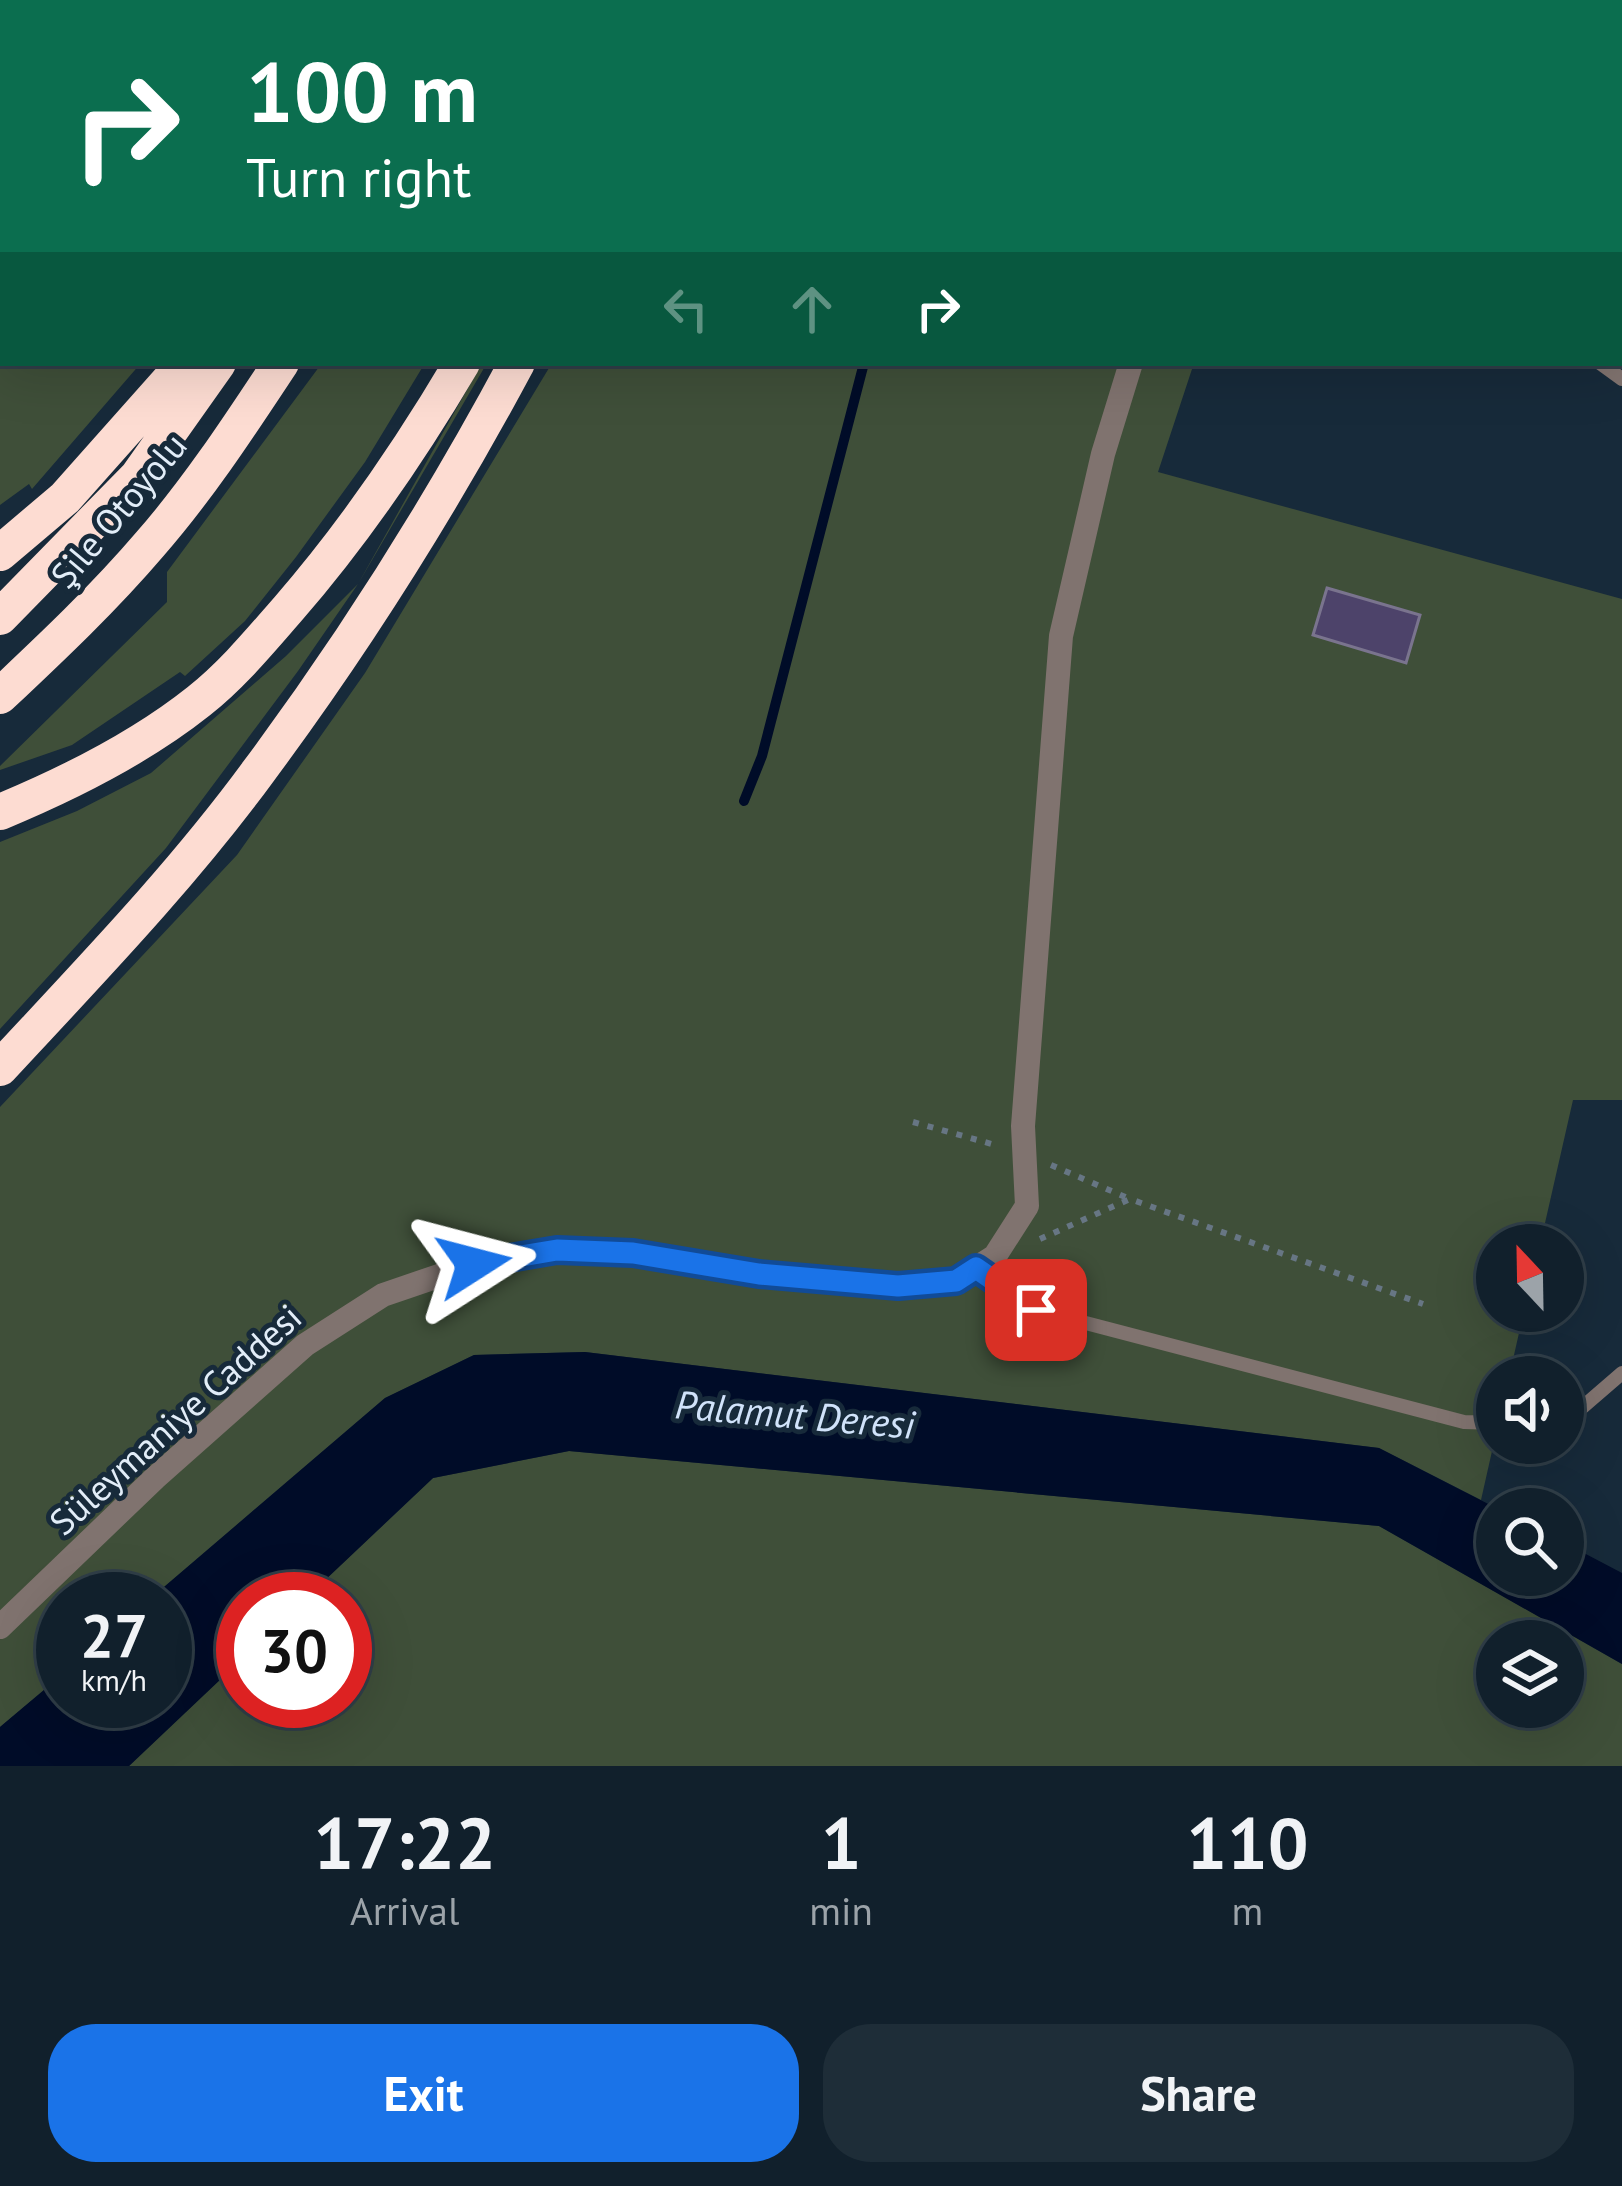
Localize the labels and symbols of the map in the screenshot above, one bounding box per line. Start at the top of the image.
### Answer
street label: Şile Otoyolu [40,423,196,597]
position arrow [411,1201,537,1327]
north arrow [1476,1224,1584,1332]
pin [985,1259,1087,1361]
street label: Süleymaniye Caddesi [39,1293,311,1545]
water label: Palamut Deresi [673,1378,919,1450]
speed limit sign: 30 [216,1572,372,1728]

